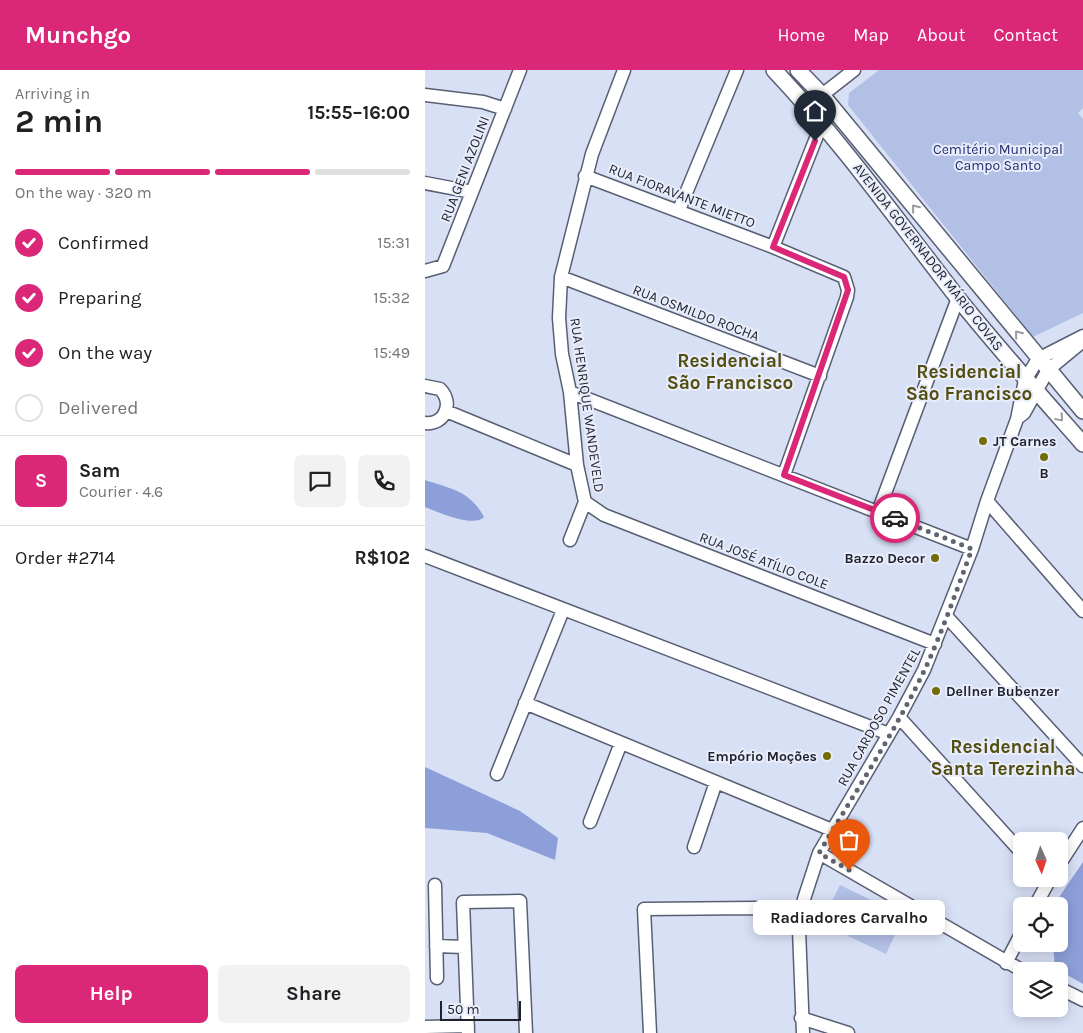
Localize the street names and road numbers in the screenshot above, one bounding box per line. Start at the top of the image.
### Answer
street label: RUA GENI AZOLINI [437,114,493,224]
street label: AVENIDA GOVERNADOR MÁRIO COVAS [849,159,1007,354]
street label: RUA FIORAVANTE MIETTO [606,160,758,232]
street label: RUA OSMILDO ROCHA [630,281,762,345]
street label: RUA HENRIQUE WANDEVELD [566,317,608,493]
street label: RUA JOSÉ ATÍLIO COLE [697,528,831,593]
street label: RUA CARDOSO PIMENTEL [834,644,924,789]

